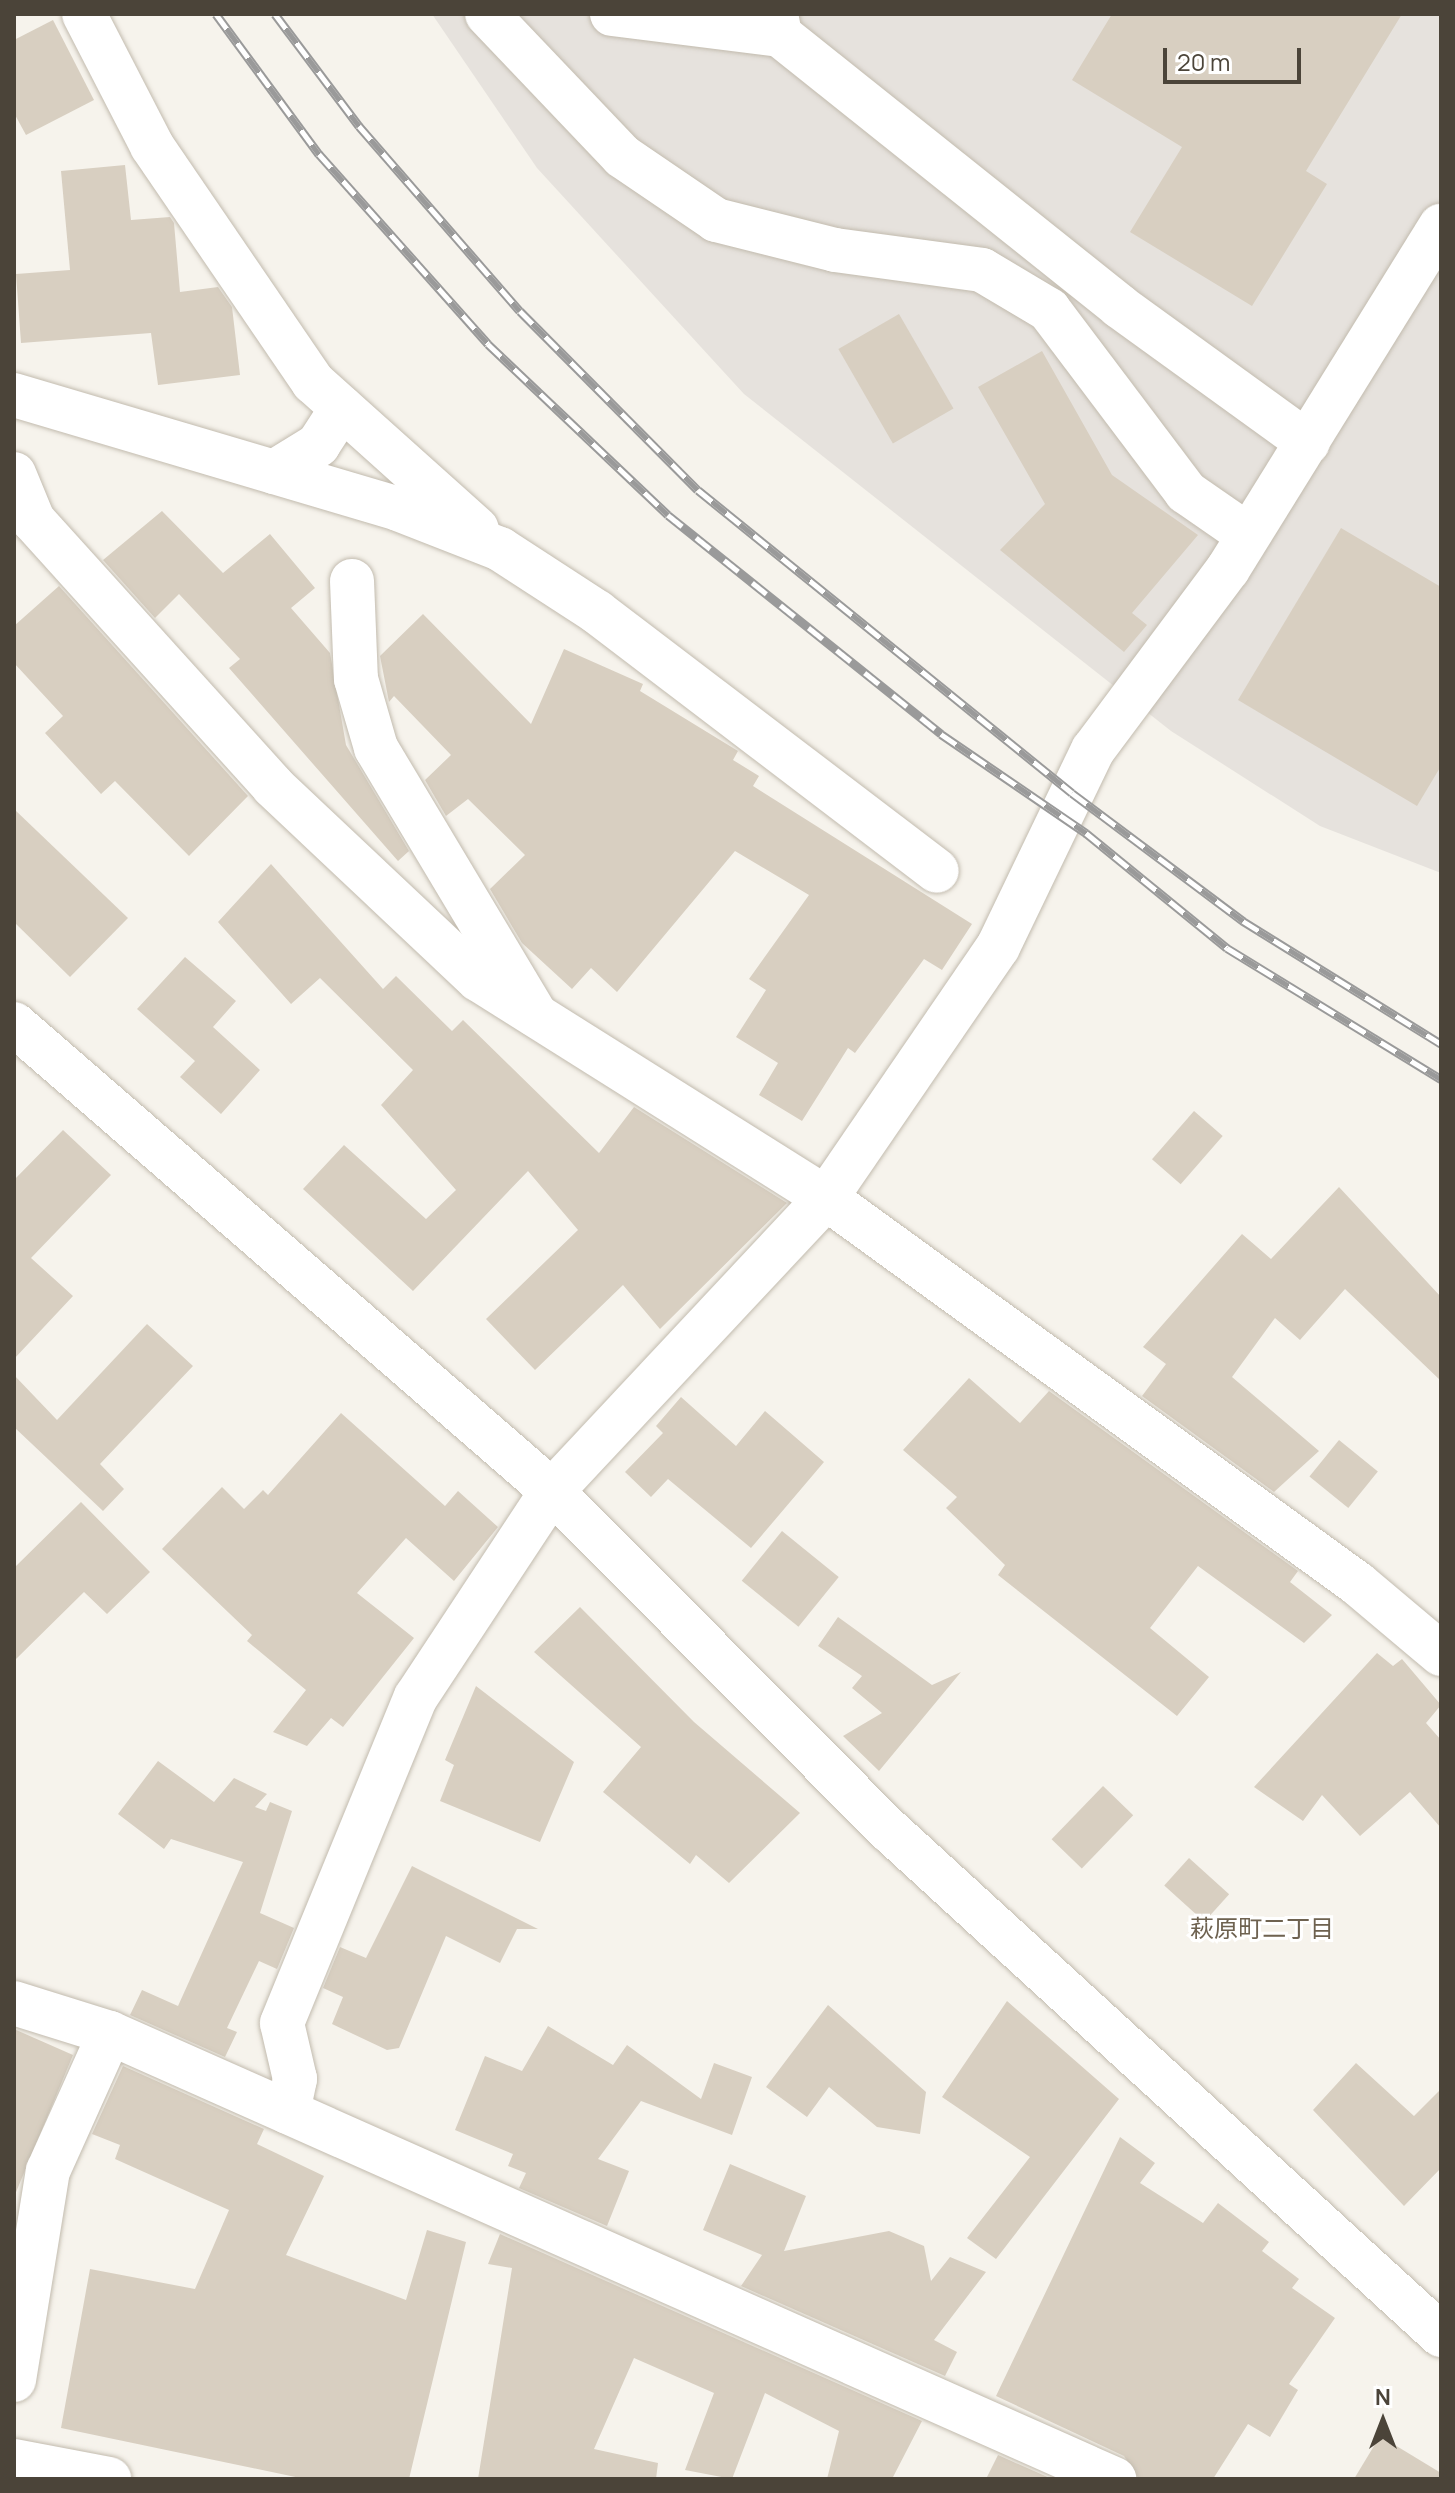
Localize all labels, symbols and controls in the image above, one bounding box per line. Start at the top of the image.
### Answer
scale bar [1167,32,1305,82]
text: 20 m [1177,45,1230,78]
district label: 萩原町二丁目 [1190,1914,1334,1942]
north arrow [1343,2381,1423,2461]
text: N [1375,2382,1391,2412]

